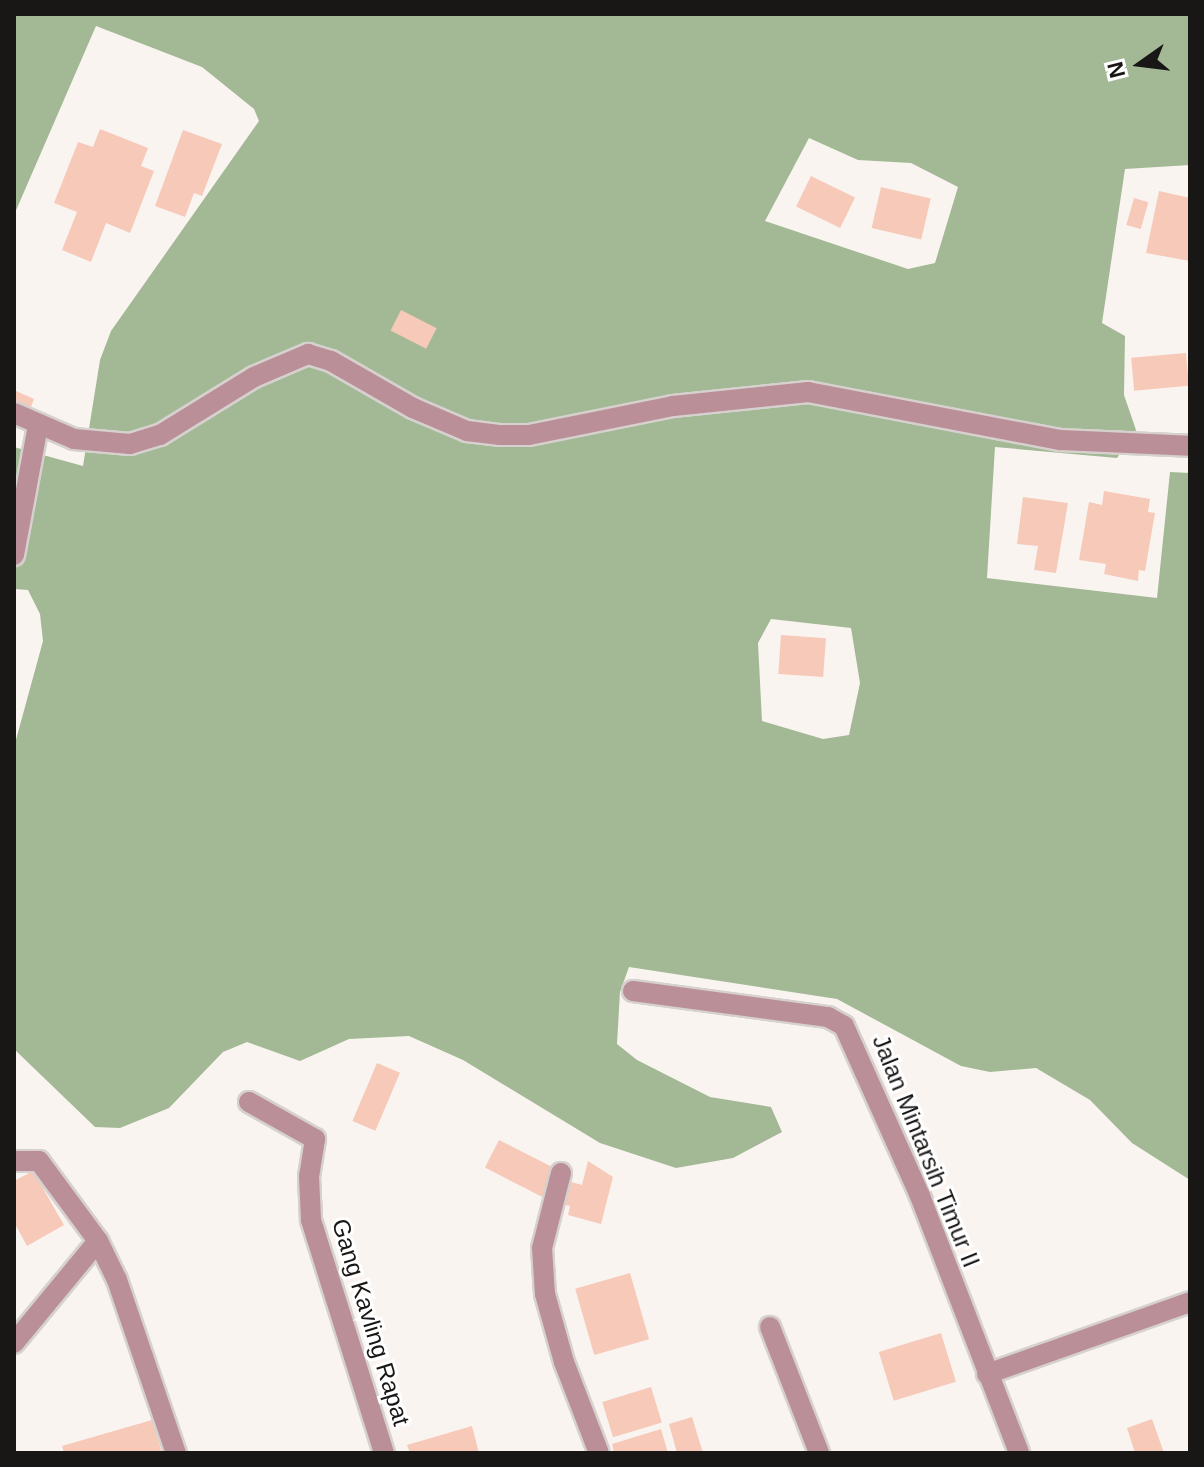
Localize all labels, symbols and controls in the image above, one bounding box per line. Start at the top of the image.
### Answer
north arrow [1100,24,1180,104]
text: N [1102,59,1130,81]
street label: Jalan Mintarsih Timur II [866,1030,986,1272]
street label: Gang Kavling Rapat [326,1215,416,1429]

